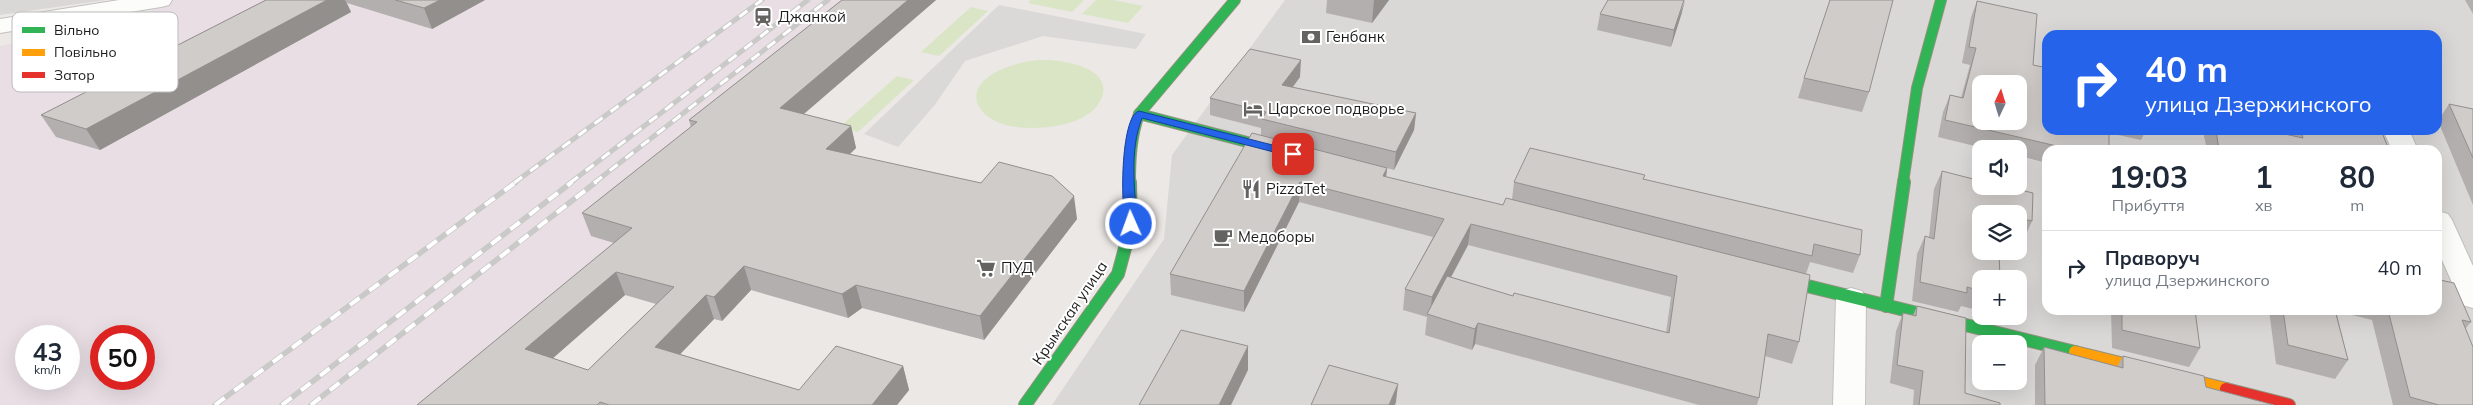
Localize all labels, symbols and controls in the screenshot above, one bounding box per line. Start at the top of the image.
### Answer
station icon: Джанкой [752,6,774,28]
place label: Джанкой [778,7,846,26]
legend [12,12,178,92]
text: Вільно [54,21,99,39]
bank icon: Генбанк [1300,26,1322,48]
place label: Генбанк [1326,27,1386,46]
text: Повільно [54,43,117,61]
text: 40 m [2145,47,2228,91]
icon: right [2062,50,2127,115]
text: Затор [54,66,95,84]
north arrow [1972,75,2028,130]
map controls [1972,75,2027,390]
text: улица Дзержинского [2145,90,2372,118]
hotel icon: Царское подворье [1242,98,1264,120]
place label: Царское подворье [1268,99,1405,118]
pin [1272,133,1314,175]
icon: arrive [1279,140,1307,168]
button: sound [1972,140,2027,195]
text: 19:03 [2109,158,2188,196]
text: 1 [2255,158,2273,196]
text: 80 [2339,158,2375,196]
restaurant icon: PizzaTet [1240,178,1262,200]
place label: PizzaTet [1266,179,1325,198]
text: Прибуття [2112,195,2185,215]
text: хв [2255,195,2273,215]
text: m [2350,195,2364,215]
position arrow [1104,197,1156,249]
button: layers [1972,205,2027,260]
cafe icon: Медоборы [1212,226,1234,248]
place label: Медоборы [1238,227,1315,246]
text: Праворуч [2105,246,2200,270]
icon: right [2062,254,2090,282]
text: 40 m [2378,256,2422,280]
supermarket icon: ПУД [975,257,997,279]
street label: Крымская улица [1028,257,1111,368]
place label: ПУД [1001,258,1034,277]
button: + [1972,270,2027,325]
text: улица Дзержинского [2105,270,2270,290]
speed limit sign: 50 [90,325,155,390]
button: − [1972,335,2027,390]
text: 43 [32,336,63,367]
text: km/h [34,362,61,377]

